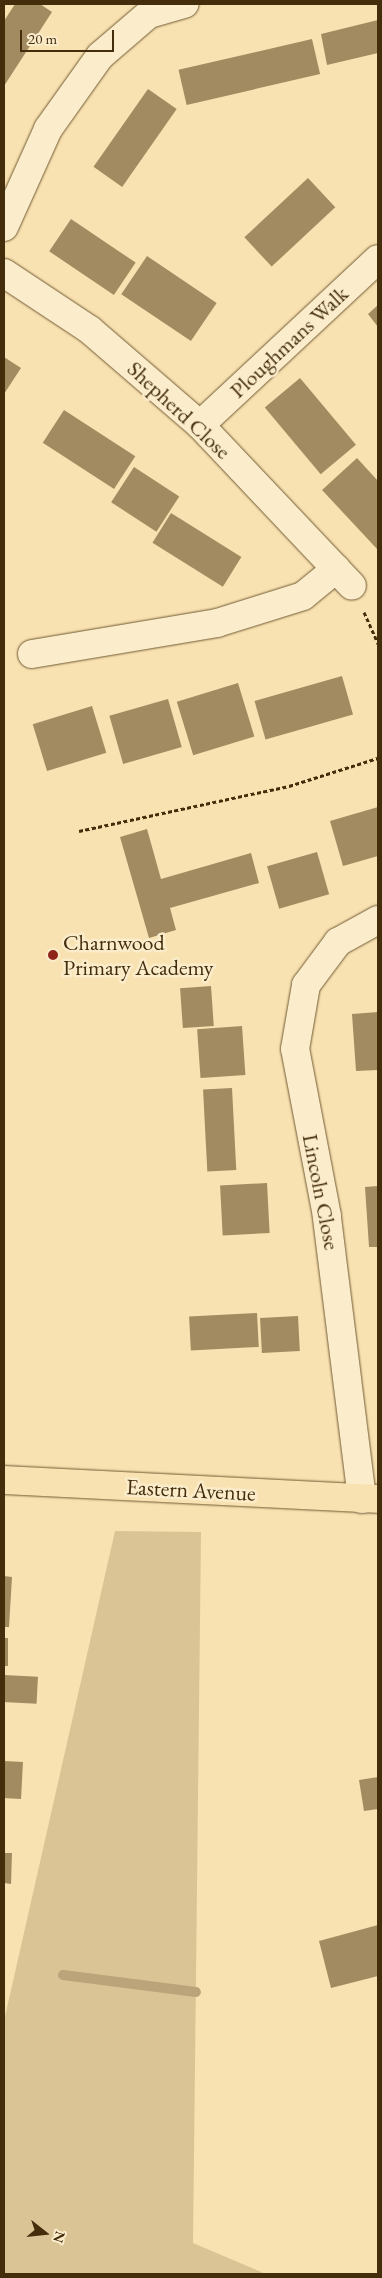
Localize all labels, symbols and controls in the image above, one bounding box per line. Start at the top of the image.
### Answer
scale bar [22,20,116,52]
text: 20 m [28,29,57,48]
street label: Ploughmans Walk [224,280,354,404]
street label: Shepherd Close [122,356,236,464]
place label: Charnwood Primary Academy [63,929,213,980]
marker: Charnwood Primary Academy [47,949,59,961]
street label: Lincoln Close [297,1132,345,1252]
street label: Eastern Avenue [126,1473,256,1507]
north arrow [20,2208,70,2258]
text: N [49,2229,70,2245]

